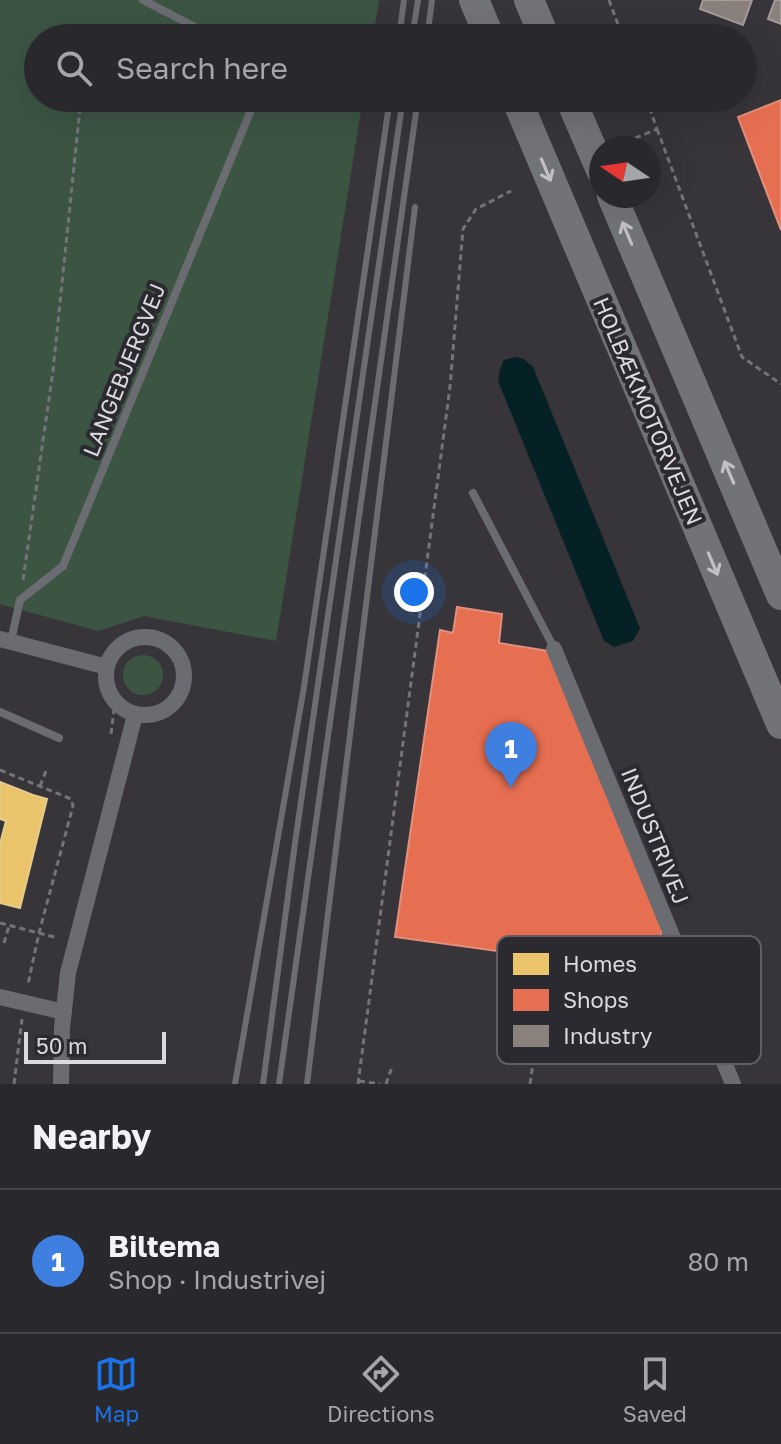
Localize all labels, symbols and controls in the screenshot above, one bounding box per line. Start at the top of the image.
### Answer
search box [24,24,757,112]
icon: search [52,46,96,90]
text: Search here [116,50,288,86]
north arrow [589,136,661,208]
one-way arrow [540,157,555,182]
one-way arrow [619,221,634,245]
street label: LANGEBJERGVEJ [76,279,171,460]
street label: HOLBÆKMOTORVEJEN [588,293,709,529]
one-way arrow [720,460,735,485]
one-way arrow [707,551,722,576]
your location [394,572,434,612]
pin: 1 [485,722,537,788]
street label: INDUSTRIVEJ [616,764,695,908]
legend [497,936,761,1064]
text: Homes [563,950,637,977]
text: Shops [563,986,629,1013]
text: Industry [563,1022,652,1049]
scale bar [24,1028,166,1064]
text: 50 m [36,1032,87,1059]
text: Nearby [32,1116,152,1156]
text: Biltema [108,1228,220,1264]
text: 1 [51,1246,65,1277]
text: 80 m [688,1246,749,1277]
text: Shop · Industrivej [108,1264,326,1295]
tab: Map [94,1352,139,1427]
tab: Directions [327,1352,435,1427]
tab: Saved [623,1352,687,1427]

